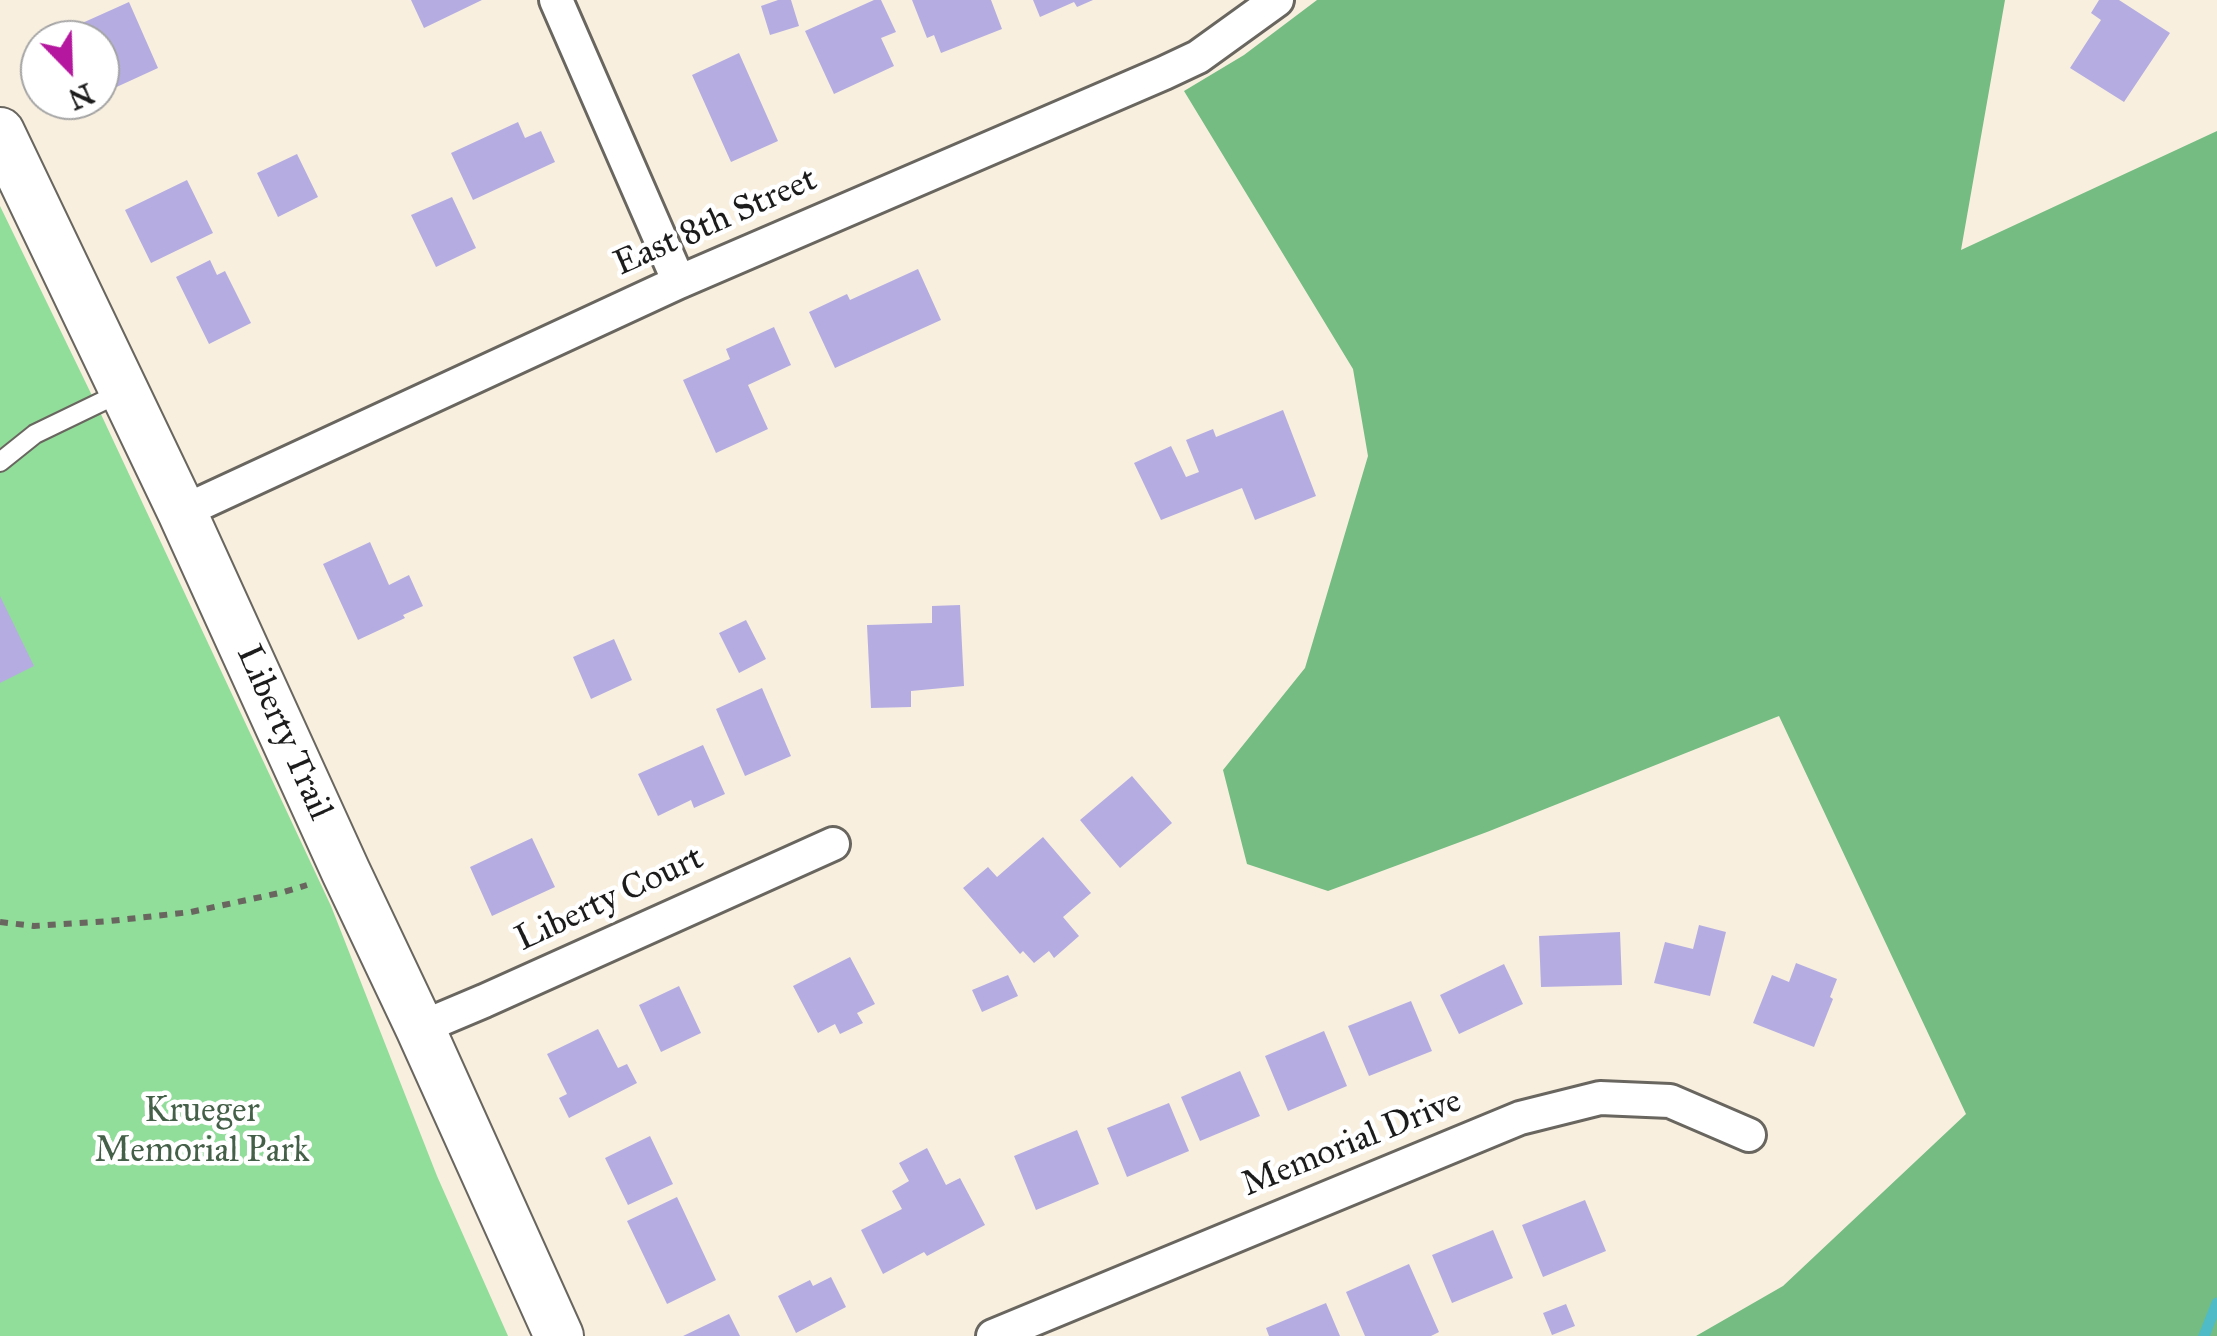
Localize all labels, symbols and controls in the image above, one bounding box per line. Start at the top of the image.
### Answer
north arrow [20,20,120,120]
text: N [63,75,99,117]
street label: East 8th Street [608,160,824,286]
street label: Liberty Trail [226,639,340,827]
street label: Liberty Court [509,838,711,962]
street label: Memorial Drive [1236,1081,1468,1207]
park label: Krueger Memorial Park [94,1091,310,1173]

